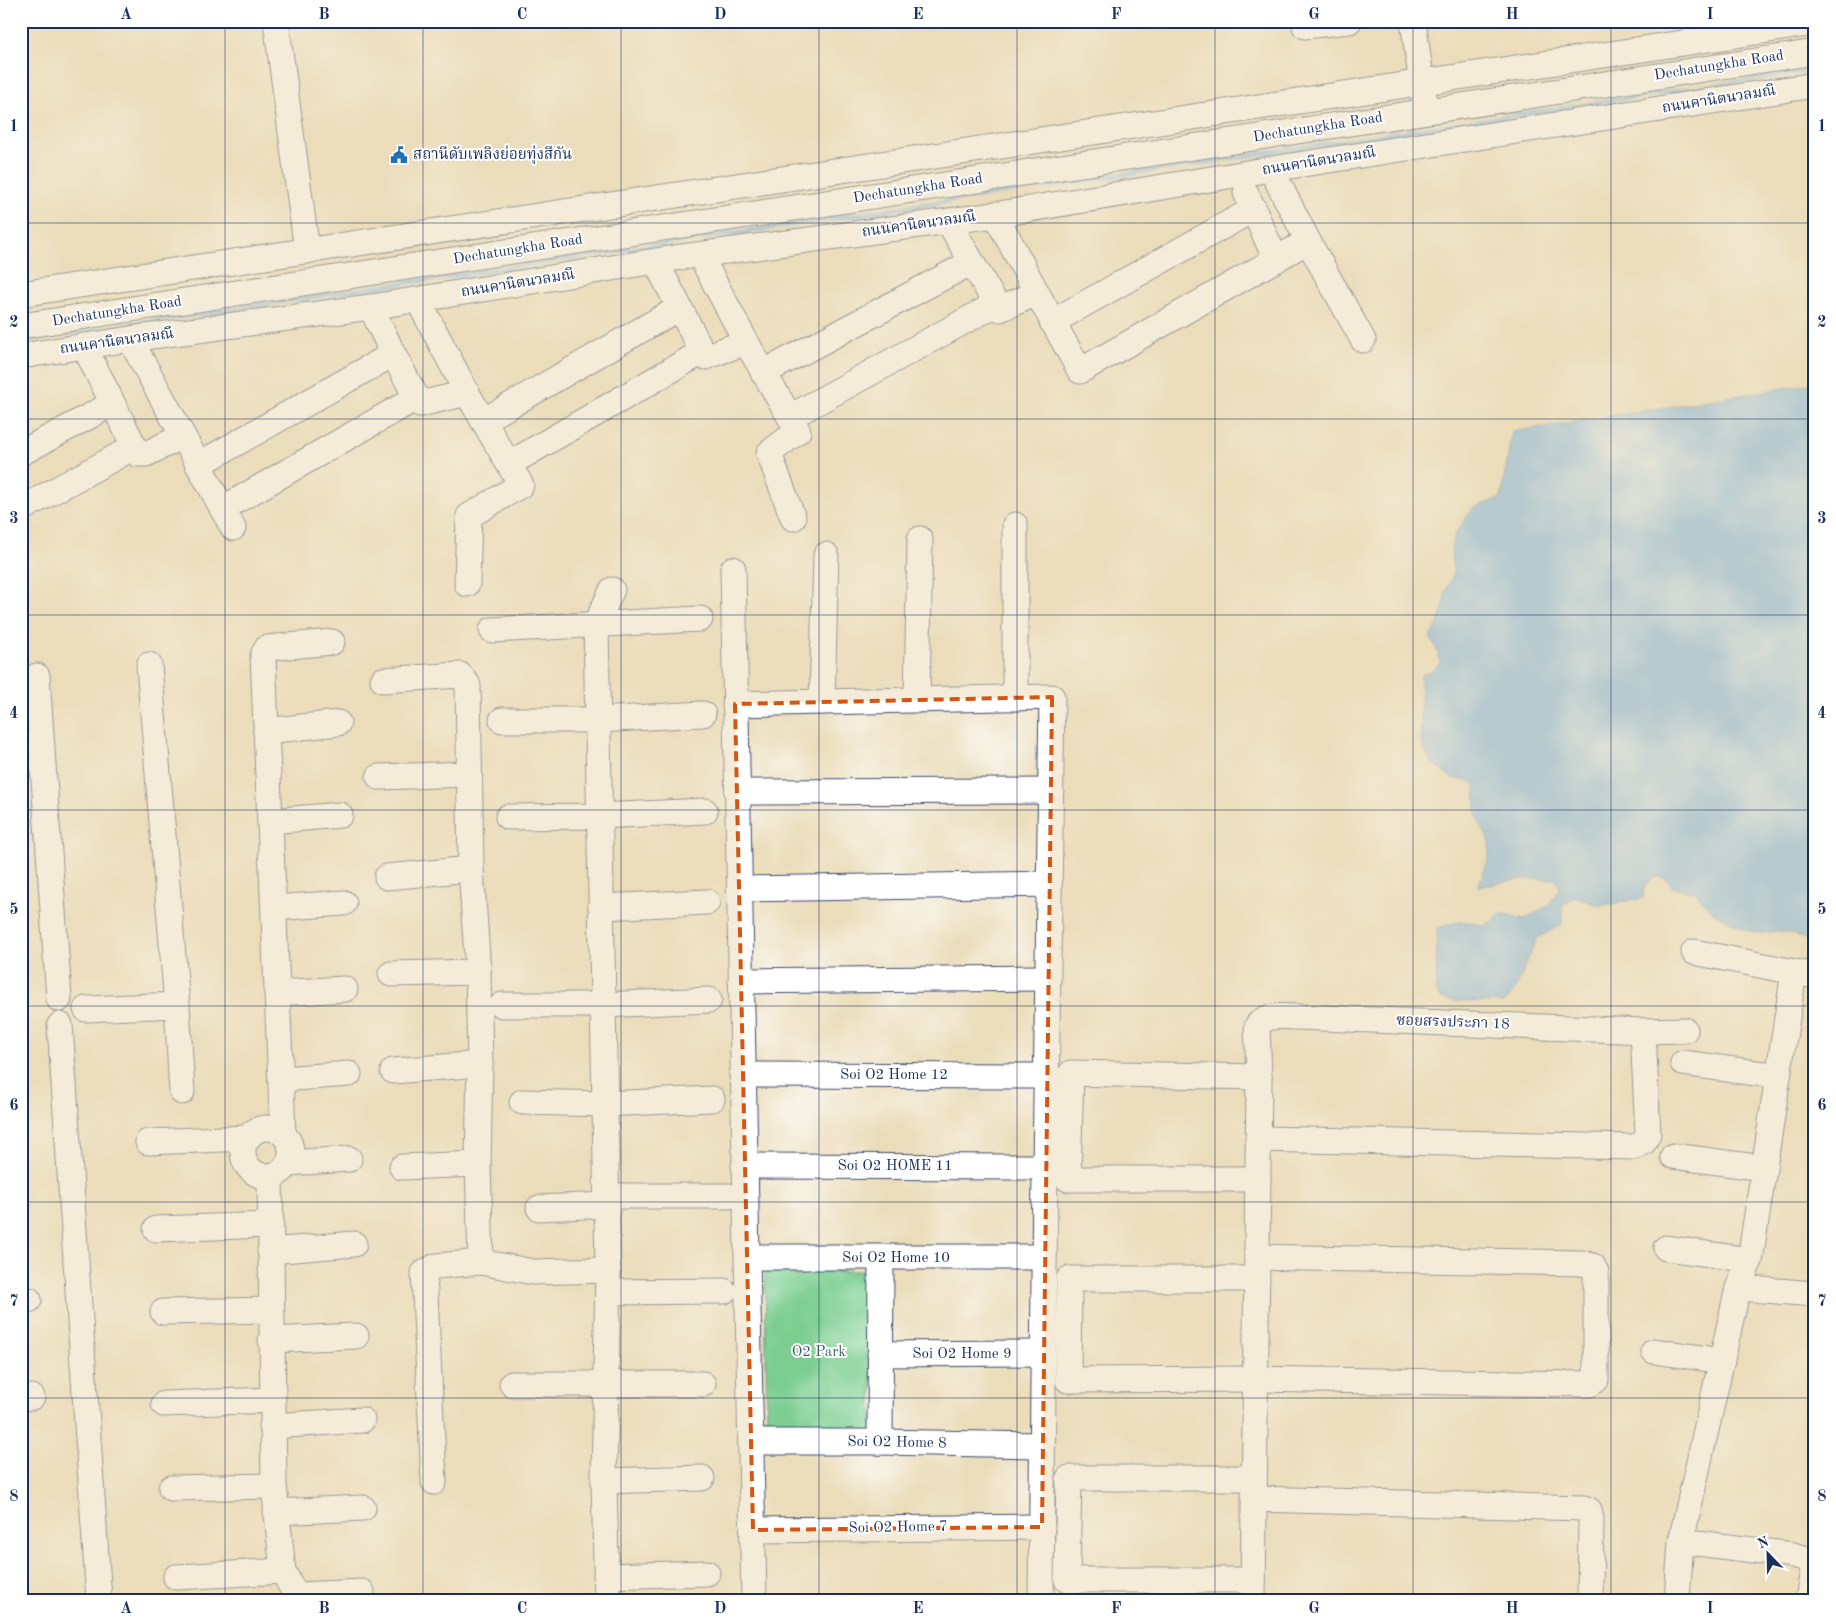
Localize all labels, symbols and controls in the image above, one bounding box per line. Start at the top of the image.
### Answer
text: A [120,7,132,23]
text: B [318,7,330,23]
text: C [517,7,527,23]
text: D [714,7,726,23]
text: E [912,7,924,23]
text: F [1111,7,1122,23]
text: G [1308,7,1320,23]
text: H [1505,7,1519,23]
text: I [1706,7,1714,23]
street label: Dechatungkha Road [1653,48,1785,84]
street label: ถนนคานิตนวลมณี [1661,81,1777,116]
street label: Dechatungkha Road [1252,110,1384,146]
text: 1 [9,119,19,135]
text: 1 [1817,119,1827,135]
street label: ถนนคานิตนวลมณี [1261,143,1377,178]
public building icon: สถานีดับเพลิงย่อยทุ่งสีกัน [389,145,409,165]
place label: สถานีดับเพลิงย่อยทุ่งสีกัน [413,145,572,165]
street label: Dechatungkha Road [852,171,984,207]
street label: ถนนคานิตนวลมณี [861,207,977,240]
street label: Dechatungkha Road [452,232,584,268]
street label: ถนนคานิตนวลมณี [460,265,576,300]
street label: Dechatungkha Road [51,294,183,330]
text: 2 [9,315,19,331]
text: 2 [1817,315,1827,331]
street label: ถนนคานิตนวลมณี [59,324,175,357]
text: 3 [9,511,19,527]
text: 3 [1817,511,1827,527]
text: 4 [9,706,19,722]
text: 4 [1817,706,1827,722]
text: 5 [9,902,19,918]
text: 5 [1817,902,1827,918]
street label: ซอยสรงประภา 18 [1396,1013,1510,1032]
street label: Soi O2 Home 12 [840,1068,948,1083]
text: 6 [9,1098,19,1114]
text: 6 [1817,1098,1827,1114]
street label: Soi O2 HOME 11 [837,1159,953,1174]
street label: Soi O2 Home 10 [842,1251,950,1266]
text: 7 [9,1294,19,1310]
text: 7 [1817,1294,1827,1310]
park label: O2 Park [792,1345,846,1360]
street label: Soi O2 Home 9 [912,1347,1012,1362]
street label: Soi O2 Home 8 [847,1435,947,1451]
text: 8 [9,1489,19,1505]
text: 8 [1817,1489,1827,1505]
street label: Soi O2 Home 7 [848,1520,948,1536]
north arrow [1744,1528,1794,1578]
text: N [1756,1534,1771,1551]
text: A [120,1601,132,1617]
text: B [318,1601,330,1617]
text: C [517,1601,527,1617]
text: D [714,1601,726,1617]
text: E [912,1601,924,1617]
text: F [1111,1601,1122,1617]
text: G [1308,1601,1320,1617]
text: H [1505,1601,1519,1617]
text: I [1706,1601,1714,1617]

